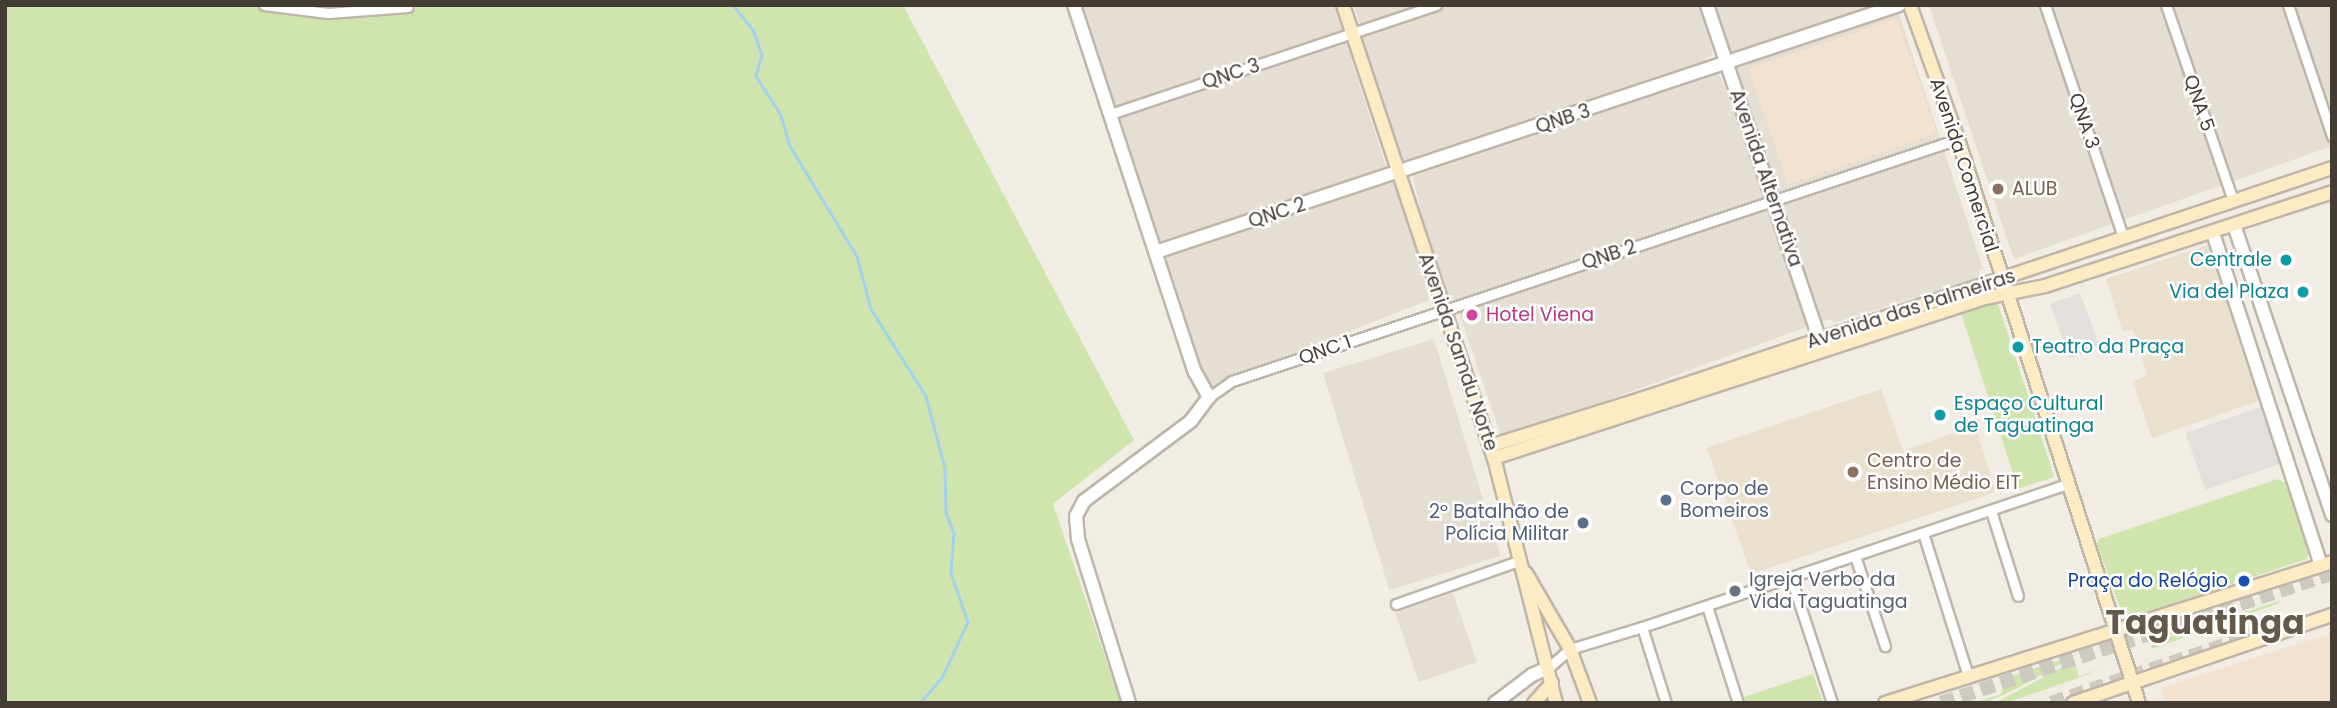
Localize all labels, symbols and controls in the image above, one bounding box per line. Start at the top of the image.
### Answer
street label: QNC 3 [1199,54,1263,94]
street label: QNA 5 [2179,72,2219,134]
street label: Avenida Comercial [1925,75,2003,255]
street label: Avenida Alternativa [1725,86,1807,270]
street label: QNA 3 [2064,90,2104,152]
street label: QNB 3 [1533,99,1593,139]
place label: ALUB [2012,178,2057,200]
marker: ALUB [1990,181,2006,197]
street label: QNC 2 [1245,193,1309,233]
street label: QNB 2 [1579,236,1639,274]
place label: Centrale [2190,249,2272,271]
street label: Avenida Samdu Norte [1413,250,1503,454]
marker: Centrale [2278,252,2294,268]
street label: Avenida das Palmeiras [1804,264,2018,354]
place label: Via del Plaza [2169,281,2289,303]
marker: Via del Plaza [2295,284,2311,300]
place label: Hotel Viena [1486,304,1594,326]
marker: Hotel Viena [1464,307,1480,323]
street label: QNC 1 [1296,330,1354,370]
place label: Teatro da Praça [2032,336,2184,358]
marker: Teatro da Praça [2010,339,2026,355]
place label: Espaço Cultural de Taguatinga [1954,393,2103,437]
marker: Espaço Cultural de Taguatinga [1932,407,1948,423]
place label: Centro de Ensino Médio EIT [1867,450,2020,494]
marker: Centro de Ensino Médio EIT [1845,464,1861,480]
place label: Corpo de Bomeiros [1680,478,1769,522]
marker: Corpo de Bomeiros [1658,492,1674,508]
place label: 2º Batalhão de Polícia Militar [1429,501,1569,545]
marker: 2º Batalhão de Polícia Militar [1575,515,1591,531]
place label: Igreja Verbo da Vida Taguatinga [1749,569,1908,613]
place label: Praça do Relógio [2068,570,2228,592]
marker: Praça do Relógio [2234,571,2254,591]
marker: Igreja Verbo da Vida Taguatinga [1727,583,1743,599]
district label: Taguatinga [2105,603,2305,643]

